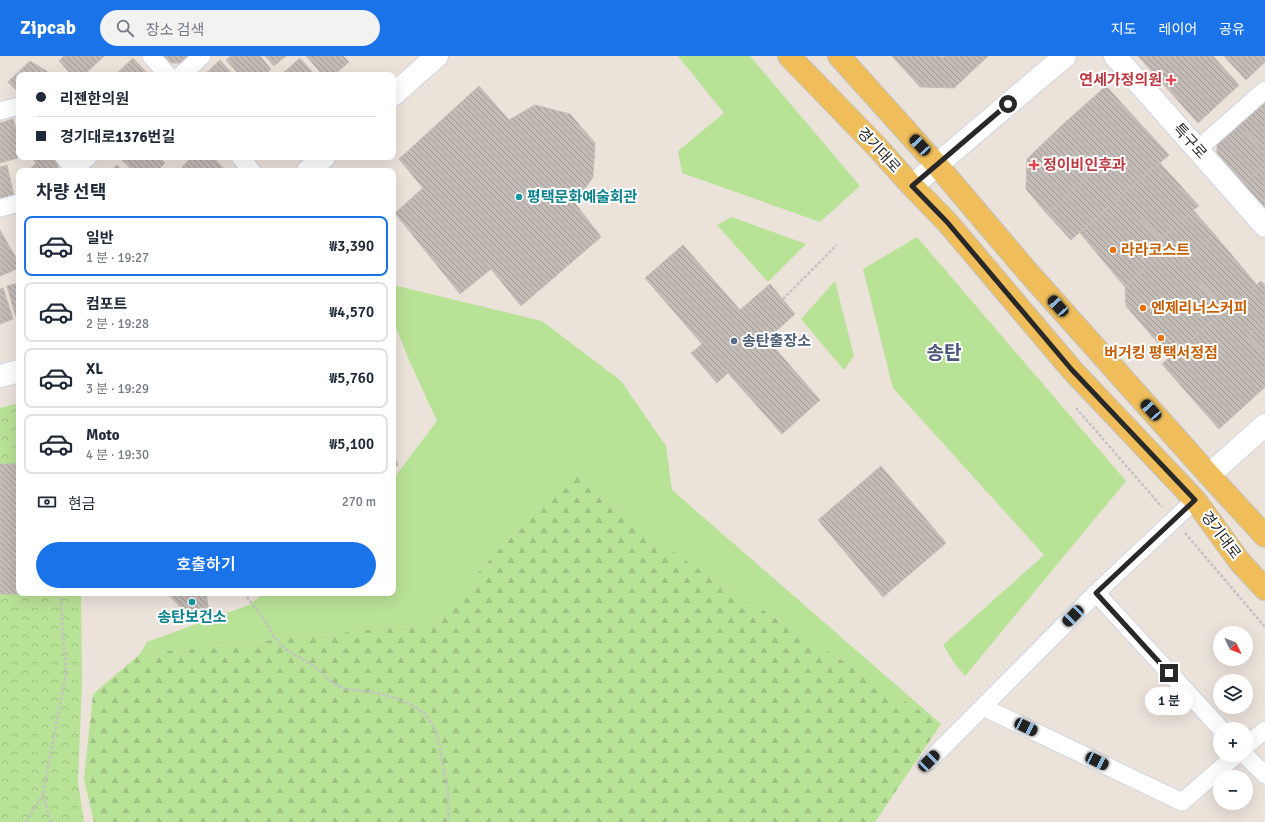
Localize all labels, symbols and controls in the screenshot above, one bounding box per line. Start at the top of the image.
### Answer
search box [100,10,380,46]
text: Zipcab [20,16,76,40]
icon: search [114,17,136,39]
text: 장소 검색 [146,21,204,39]
text: 지도 [1111,21,1137,38]
text: 레이어 [1159,21,1197,38]
text: 공유 [1219,21,1245,38]
place label: 연세가정의원 [1079,71,1162,89]
marker: 연세가정의원 [1165,74,1177,86]
text: 리젠한의원 [60,90,129,108]
route start [999,95,1017,113]
street label: 특구로 [1169,120,1211,162]
street label: 경기대로 [854,124,904,176]
text: 경기대로1376번길 [60,128,175,146]
car [907,132,933,158]
place label: 정이비인후과 [1043,156,1126,174]
marker: 정이비인후과 [1028,159,1040,171]
text: 차량 선택 [36,181,106,203]
place label: 평택문화예술회관 [527,188,638,206]
marker: 평택문화예술회관 [514,192,524,202]
icon: car [38,228,74,264]
text: 일반 [86,229,114,247]
text: ₩3,390 [329,237,374,255]
place label: 라라코스트 [1121,241,1190,259]
marker: 라라코스트 [1108,245,1118,255]
text: 1 분 · 19:27 [86,250,149,266]
car [1046,293,1070,319]
icon: car [38,294,74,330]
text: 컴포트 [86,295,127,313]
place label: 엔제리너스커피 [1151,299,1248,317]
text: ₩4,570 [329,303,374,321]
marker: 엔제리너스커피 [1138,303,1148,313]
text: 2 분 · 19:28 [86,316,149,332]
place label: 송탄출장소 [742,332,811,350]
marker: 버거킹 평택서정점 [1156,333,1166,343]
marker: 송탄출장소 [729,336,739,346]
district label: 송탄 [927,341,962,365]
place label: 버거킹 평택서정점 [1104,344,1218,362]
icon: car [38,360,74,396]
text: XL [86,360,103,378]
text: ₩5,760 [329,369,374,387]
text: 3 분 · 19:29 [86,381,149,397]
car [1139,397,1163,423]
icon: car [38,426,74,462]
text: Moto [86,426,120,444]
text: ₩5,100 [329,435,374,453]
text: 4 분 · 19:30 [86,447,149,463]
icon: cash [36,491,58,513]
text: 270 m [342,494,376,510]
text: 현금 [68,495,96,513]
street label: 경기대로 [1197,508,1245,562]
button: 호출하기 [36,542,376,588]
marker: 송탄보건소 [187,597,197,607]
car [1060,603,1086,629]
place label: 송탄보건소 [157,608,227,626]
north arrow [1213,626,1253,666]
map controls [1213,626,1253,810]
route end [1160,664,1178,682]
button: layers [1213,674,1253,714]
callout: 1 분 [1145,687,1193,715]
text: 1 분 [1158,693,1180,709]
car [1013,716,1039,738]
button: + [1213,722,1253,762]
car [916,748,942,774]
car [1084,750,1110,772]
button: − [1213,770,1253,810]

